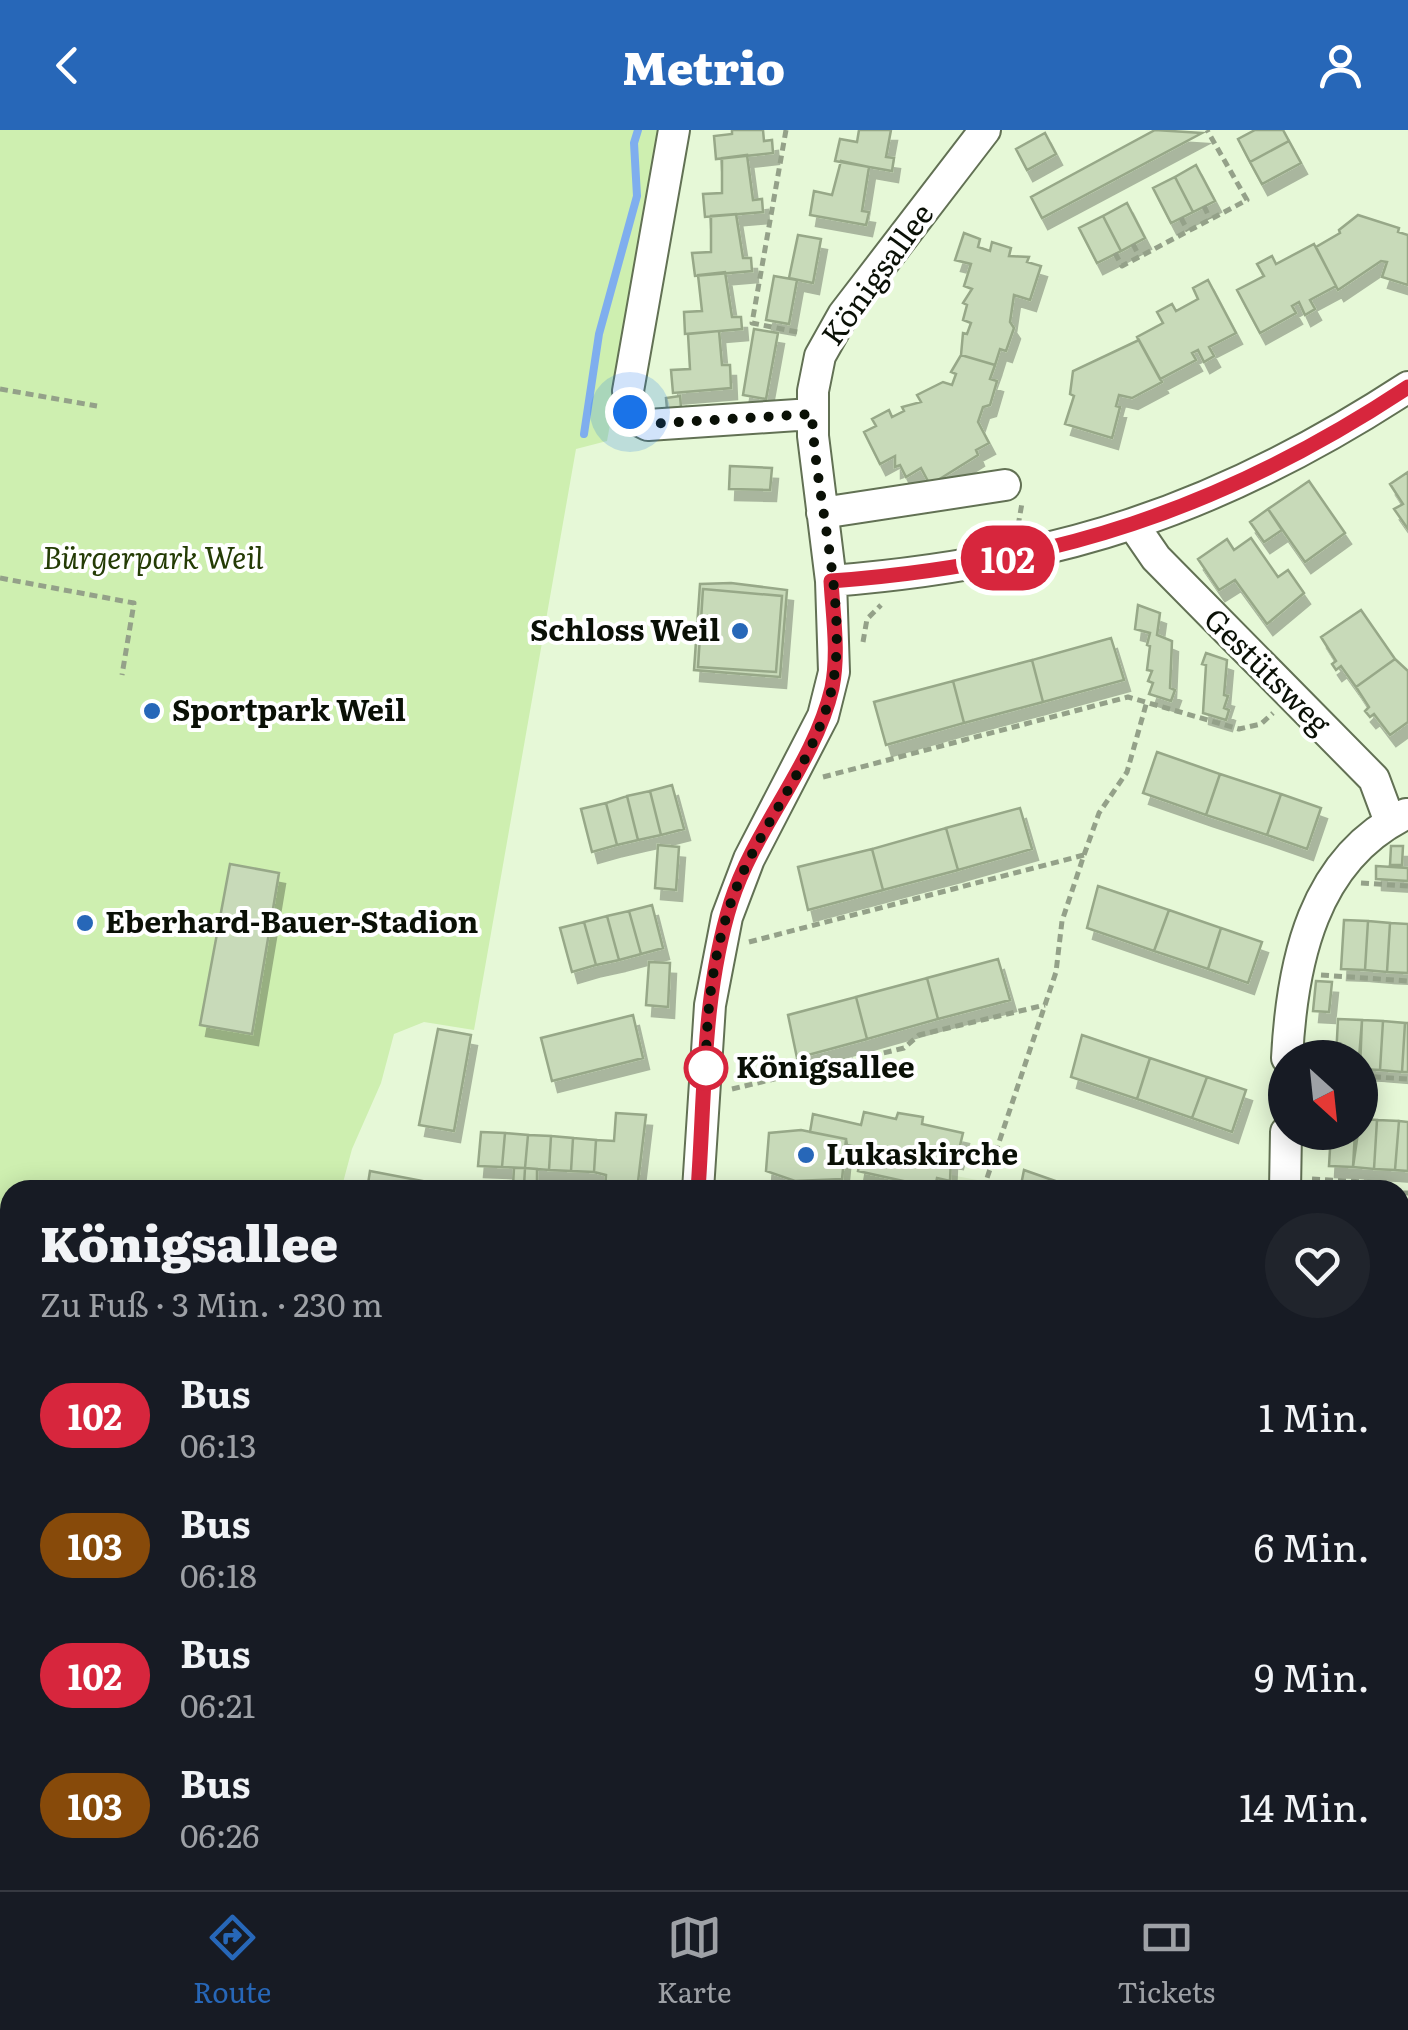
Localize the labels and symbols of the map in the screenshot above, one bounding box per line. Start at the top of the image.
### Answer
street label: Königsallee [809,193,942,353]
your location [605,387,655,437]
line badge: 102 [950,526,1066,590]
park label: Bürgerpark Weil [42,534,264,578]
street label: Gestütsweg [1196,596,1343,743]
place label: Schloss Weil [530,606,720,650]
marker: Schloss Weil [729,620,751,642]
place label: Sportpark Weil [172,686,406,730]
marker: Sportpark Weil [141,700,163,722]
place label: Eberhard-Bauer-Stadion [105,898,479,942]
marker: Eberhard-Bauer-Stadion [74,912,96,934]
north arrow [1268,1040,1378,1150]
place label: Königsallee [736,1043,915,1087]
marker: Königsallee [685,1047,727,1089]
place label: Lukaskirche [826,1130,1018,1174]
marker: Lukaskirche [795,1144,817,1166]

